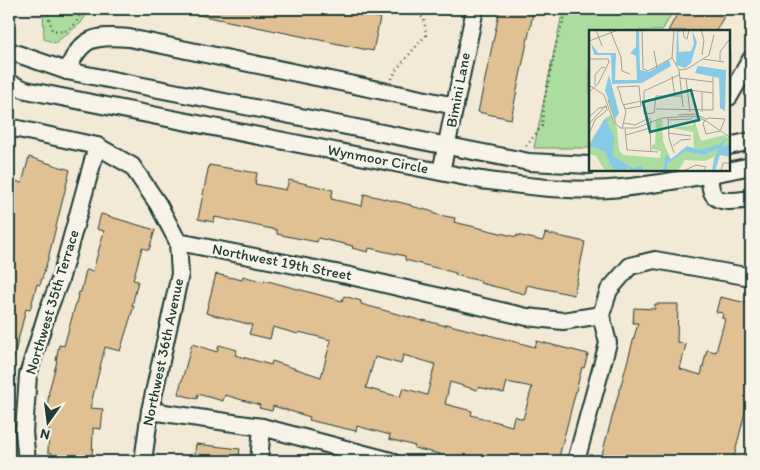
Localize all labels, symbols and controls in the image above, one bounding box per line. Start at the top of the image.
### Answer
inset map [589,30,730,171]
street label: Bimini Lane [442,51,474,129]
street label: Wynmoor Circle [326,140,430,178]
street label: Northwest 35th Terrace [21,227,83,377]
street label: Northwest 19th Street [211,240,354,284]
street label: Northwest 36th Avenue [139,276,187,428]
north arrow [22,398,72,448]
text: N [38,425,52,444]

